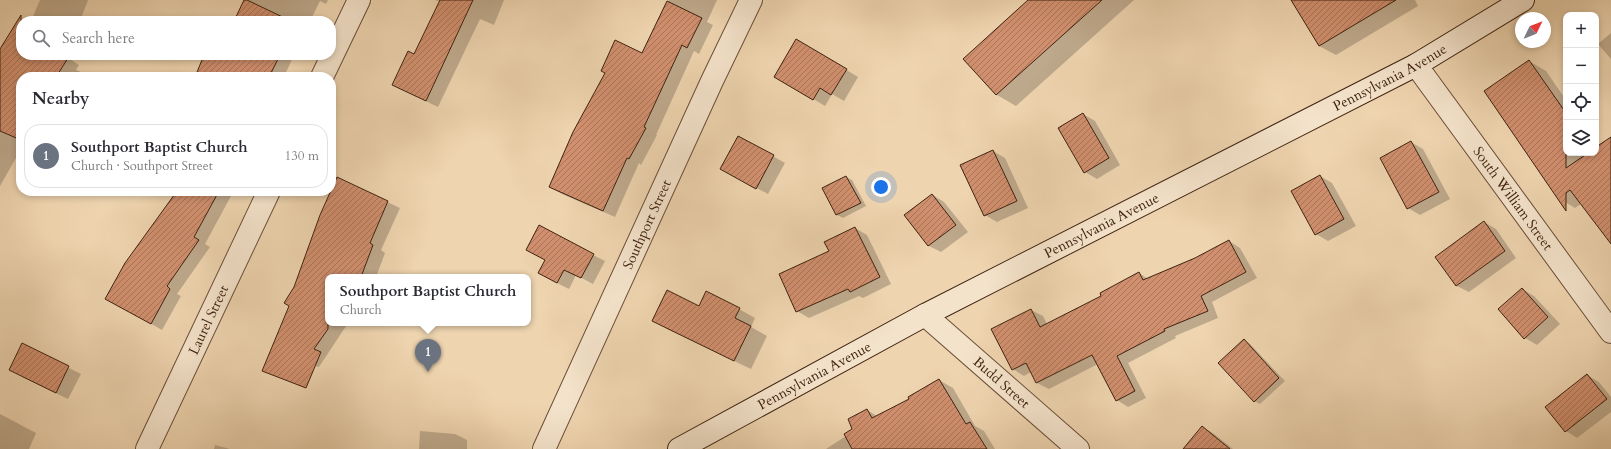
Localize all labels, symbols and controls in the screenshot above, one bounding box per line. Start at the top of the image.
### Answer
north arrow [1515,12,1551,48]
map controls [1563,12,1599,156]
button: + [1563,12,1599,48]
search box [16,16,336,60]
icon: search [30,27,52,49]
text: Search here [62,28,135,48]
street label: Pennsylvania Avenue [1330,40,1450,116]
button: − [1563,48,1599,84]
button: locate [1563,84,1599,120]
text: Nearby [32,87,89,110]
button: layers [1563,120,1599,156]
text: Southport Baptist Church [71,137,248,157]
street label: South William Street [1469,143,1557,255]
text: 1 [43,147,49,165]
text: 130 m [285,147,319,165]
text: Church · Southport Street [71,157,213,175]
street label: Southport Street [618,176,676,272]
your location [871,177,891,197]
street label: Pennsylvania Avenue [1041,188,1162,263]
popup [325,274,531,326]
text: Southport Baptist Church [340,281,516,301]
street label: Laurel Street [184,282,233,358]
text: Church [340,301,382,319]
street label: Pennsylvania Avenue [754,337,875,414]
pin: 1 [415,339,441,372]
street label: Budd Street [969,353,1034,413]

